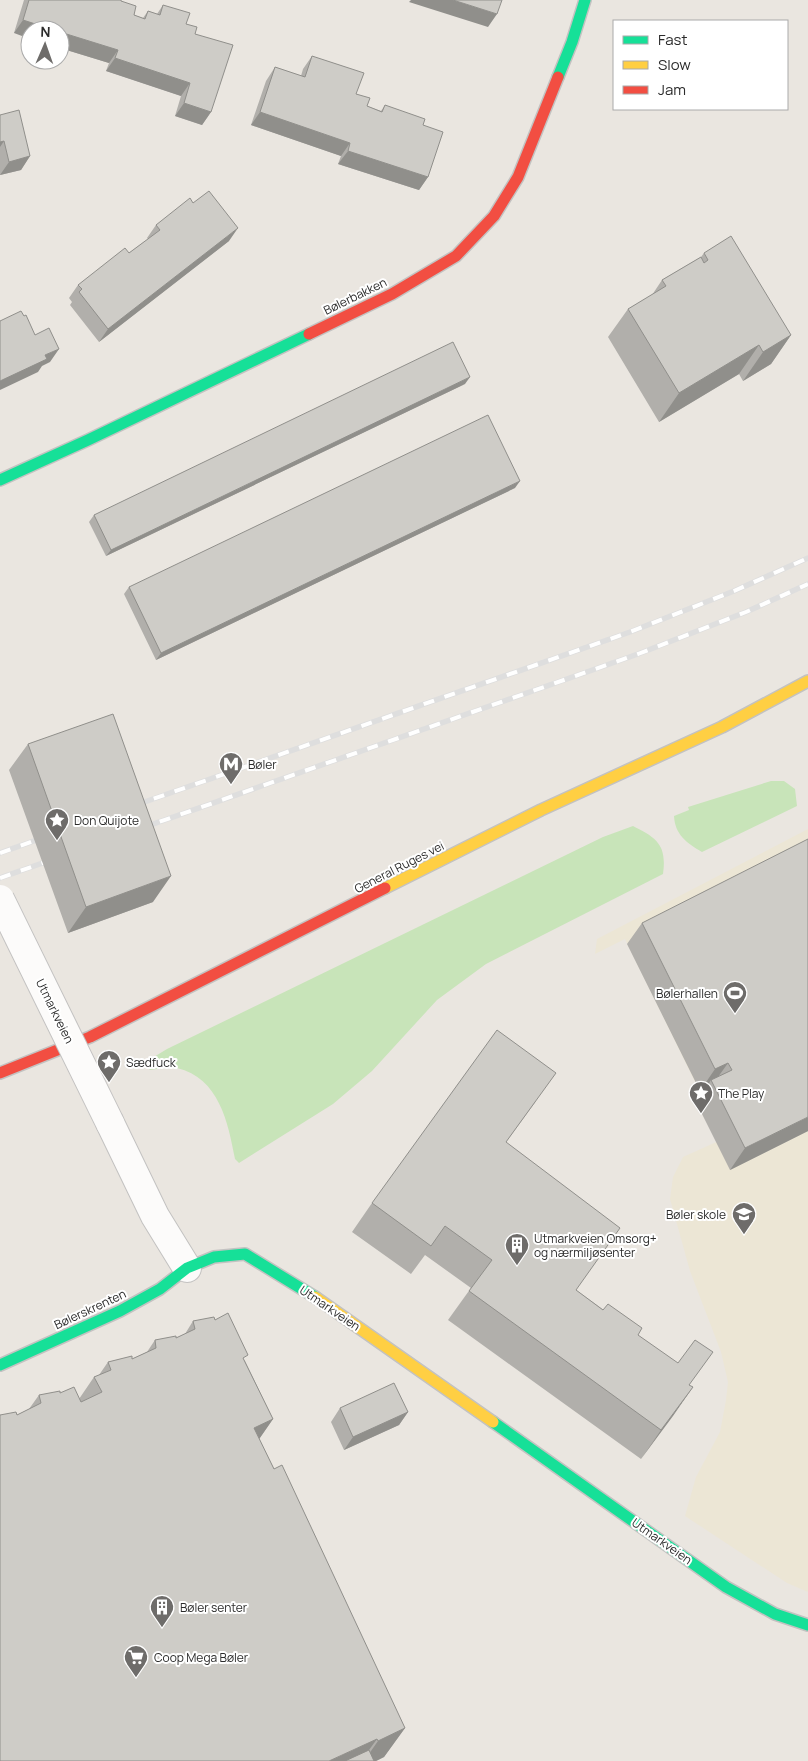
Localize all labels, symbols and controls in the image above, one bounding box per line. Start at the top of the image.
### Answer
north arrow [20,20,70,70]
legend [613,20,788,110]
text: N [40,22,51,41]
text: Fast [658,29,687,50]
text: Slow [658,54,691,75]
text: Jam [658,79,686,100]
street label: Bølerbakken [321,273,389,319]
metro station icon: Bøler [218,751,244,785]
place label: Bøler [248,756,277,773]
place icon: Don Quijote [44,807,70,841]
place label: Don Quijote [74,812,139,829]
street label: General Ruges vei [351,837,447,897]
street label: Utmarkveien [32,976,78,1046]
sports icon: Bølerhallen [722,980,748,1014]
place label: Bølerhallen [656,985,718,1002]
place icon: Sædfuck [96,1049,122,1083]
place label: Sædfuck [126,1054,177,1071]
place icon: The Play [688,1080,714,1114]
place label: The Play [718,1085,765,1102]
school or university icon: Bøler skole [731,1201,757,1235]
place label: Bøler skole [666,1206,726,1223]
place label: Utmarkveien Omsorg+ og nærmiljøsenter [534,1230,657,1261]
building icon: Utmarkveien Omsorg+ og nærmiljøsenter [504,1232,530,1266]
street label: Utmarkveien [296,1281,364,1335]
street label: Bølerskrenten [51,1285,129,1333]
street label: Utmarkveien [628,1514,696,1568]
building icon: Bøler senter [149,1594,175,1628]
place label: Bøler senter [180,1599,248,1616]
supermarket icon: Coop Mega Bøler [123,1644,149,1678]
place label: Coop Mega Bøler [154,1649,249,1666]

